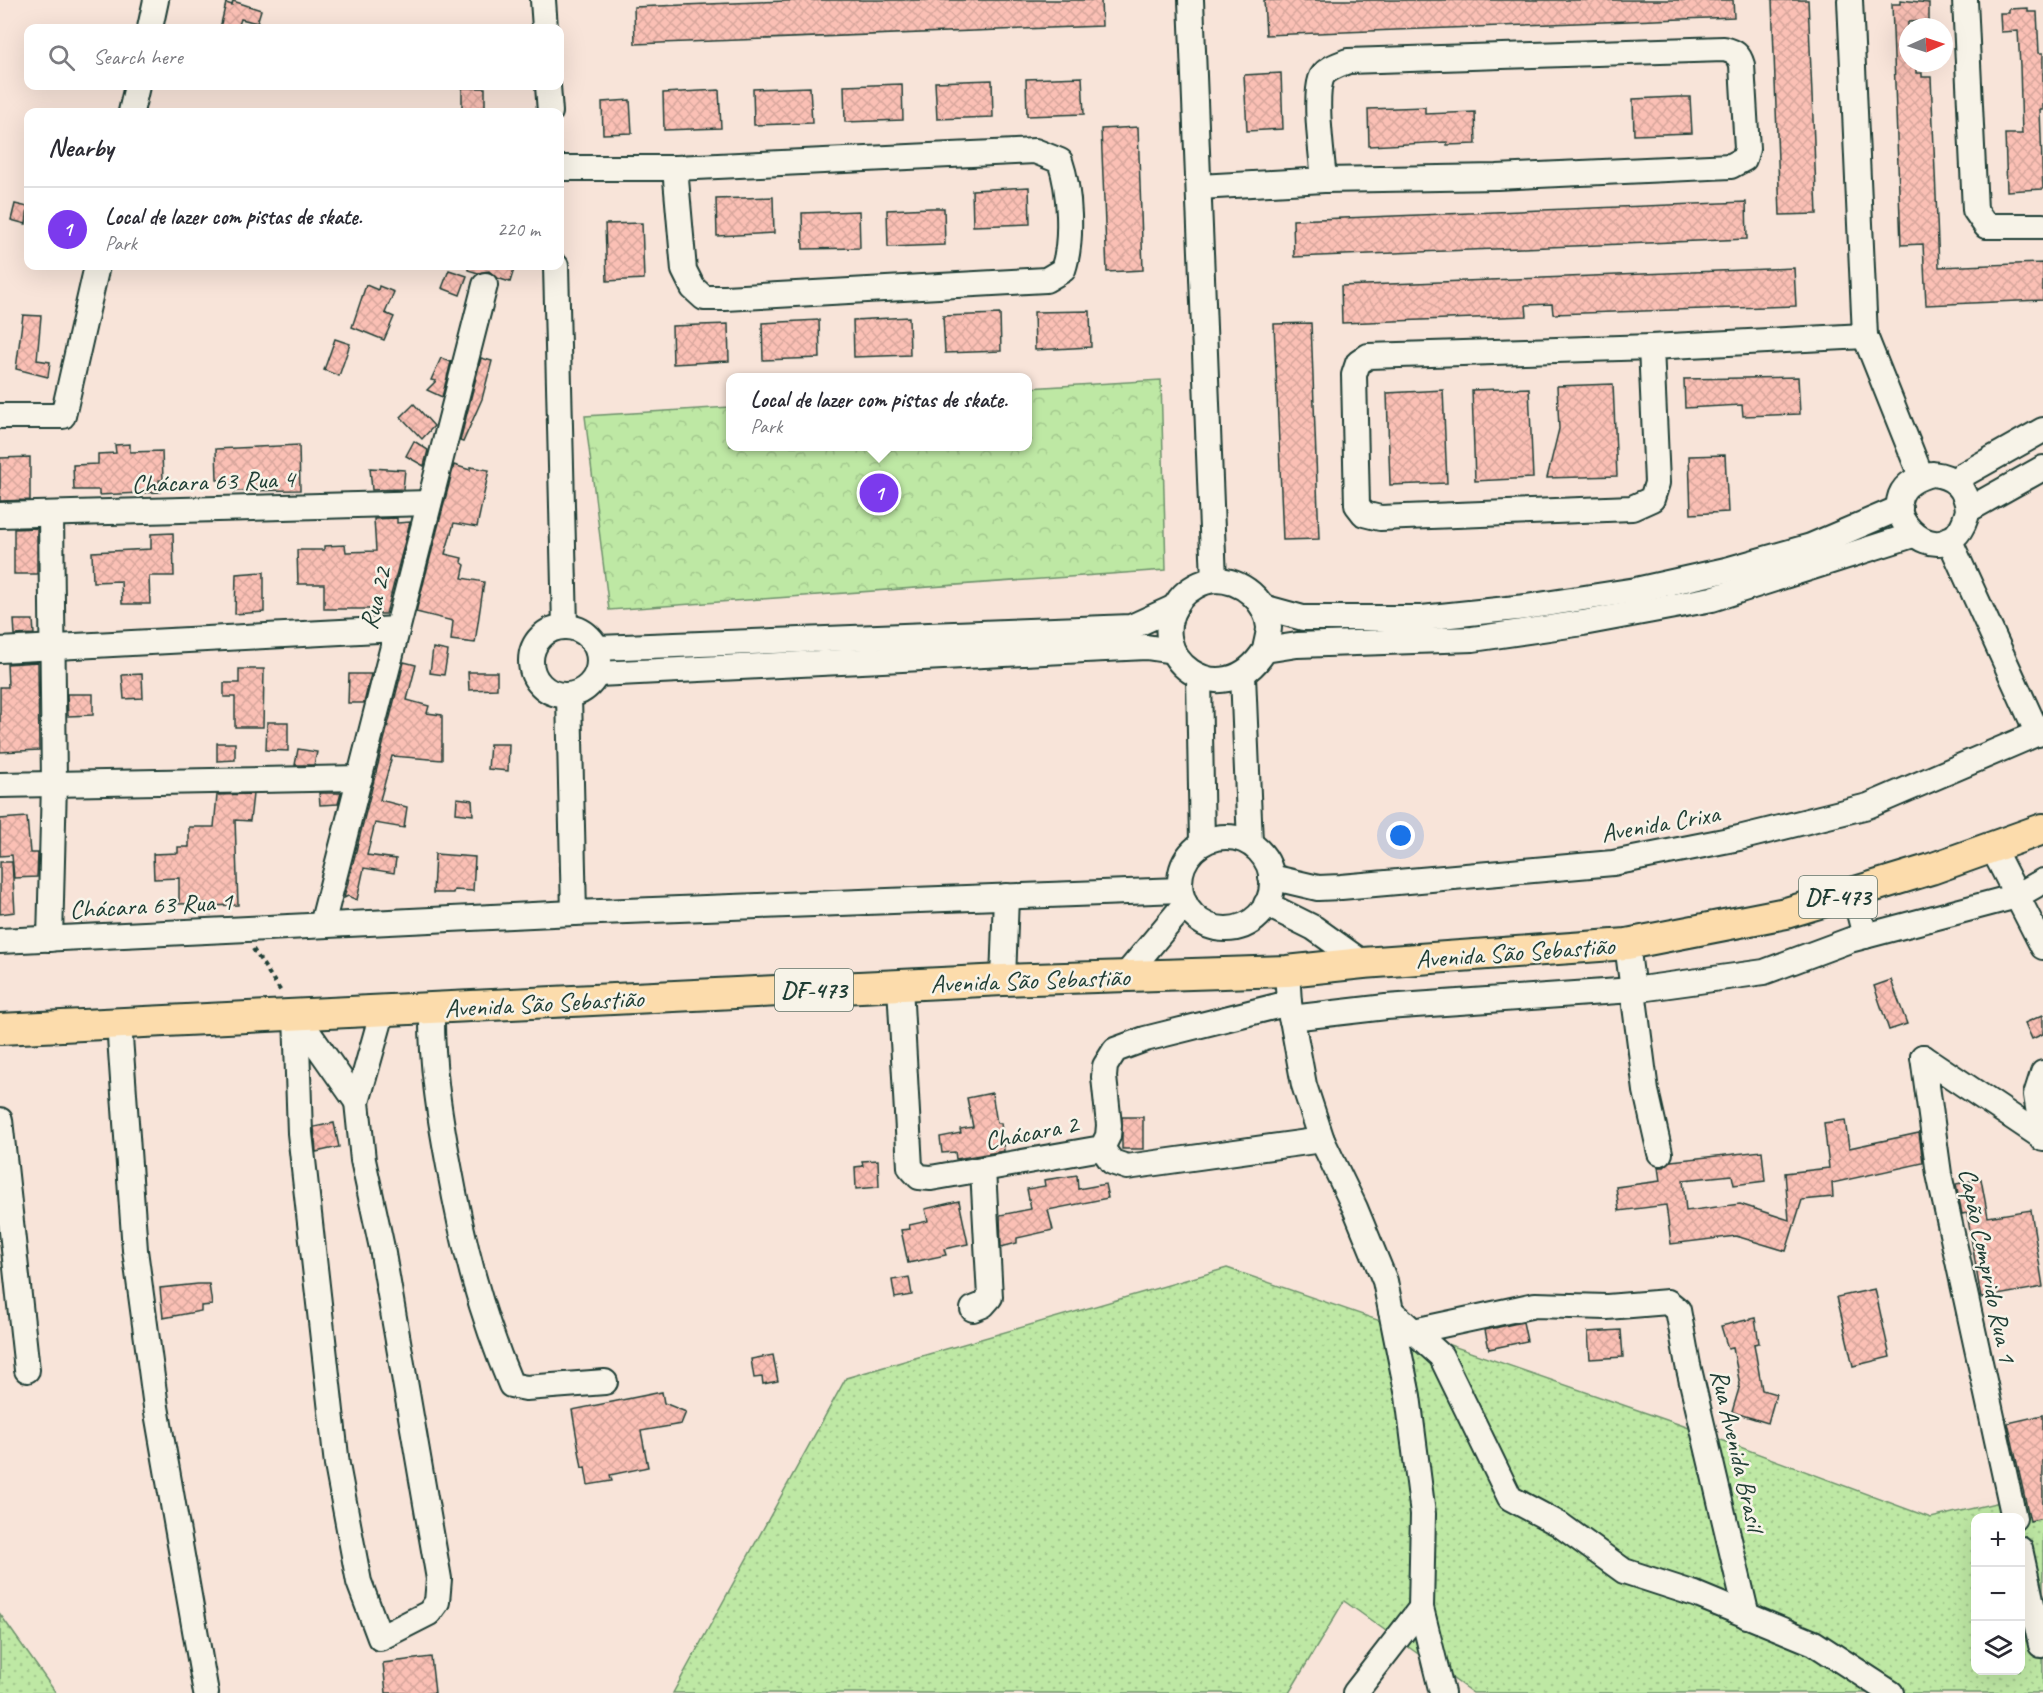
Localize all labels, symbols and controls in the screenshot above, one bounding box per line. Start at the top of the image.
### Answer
north arrow [1899,18,1953,72]
search box [24,24,564,90]
icon: search [45,41,78,74]
text: Search here [93,43,183,71]
text: Nearby [48,131,113,164]
text: Local de lazer com pistas de skate. [105,203,362,231]
text: 1 [63,217,72,242]
text: 220 m [497,217,540,242]
text: Park [105,231,137,256]
popup [726,373,1032,451]
text: Local de lazer com pistas de skate. [750,386,1008,414]
text: Park [750,414,782,439]
street label: Chácara 63 Rua 4 [131,462,297,501]
pin: 1 [860,470,898,516]
street label: Rua 22 [352,561,400,633]
street label: Avenida Crixa [1598,797,1723,850]
your location [1386,821,1415,850]
road number: DF-473 [1799,876,1877,918]
street label: Chácara 63 Rua 1 [69,885,235,926]
street label: Avenida São Sebastião [1415,929,1617,976]
street label: Avenida São Sebastião [930,960,1132,1000]
road number: DF-473 [775,969,853,1011]
street label: Avenida São Sebastião [444,982,646,1025]
street label: Chácara 2 [982,1107,1083,1158]
street label: Capão Comprido Rua 1 [1951,1165,2024,1367]
street label: Rua Avenida Brasil [1703,1366,1773,1539]
map controls [1971,1513,2025,1675]
button: + [1971,1513,2025,1567]
button: − [1971,1567,2025,1621]
button: layers [1971,1621,2025,1675]

